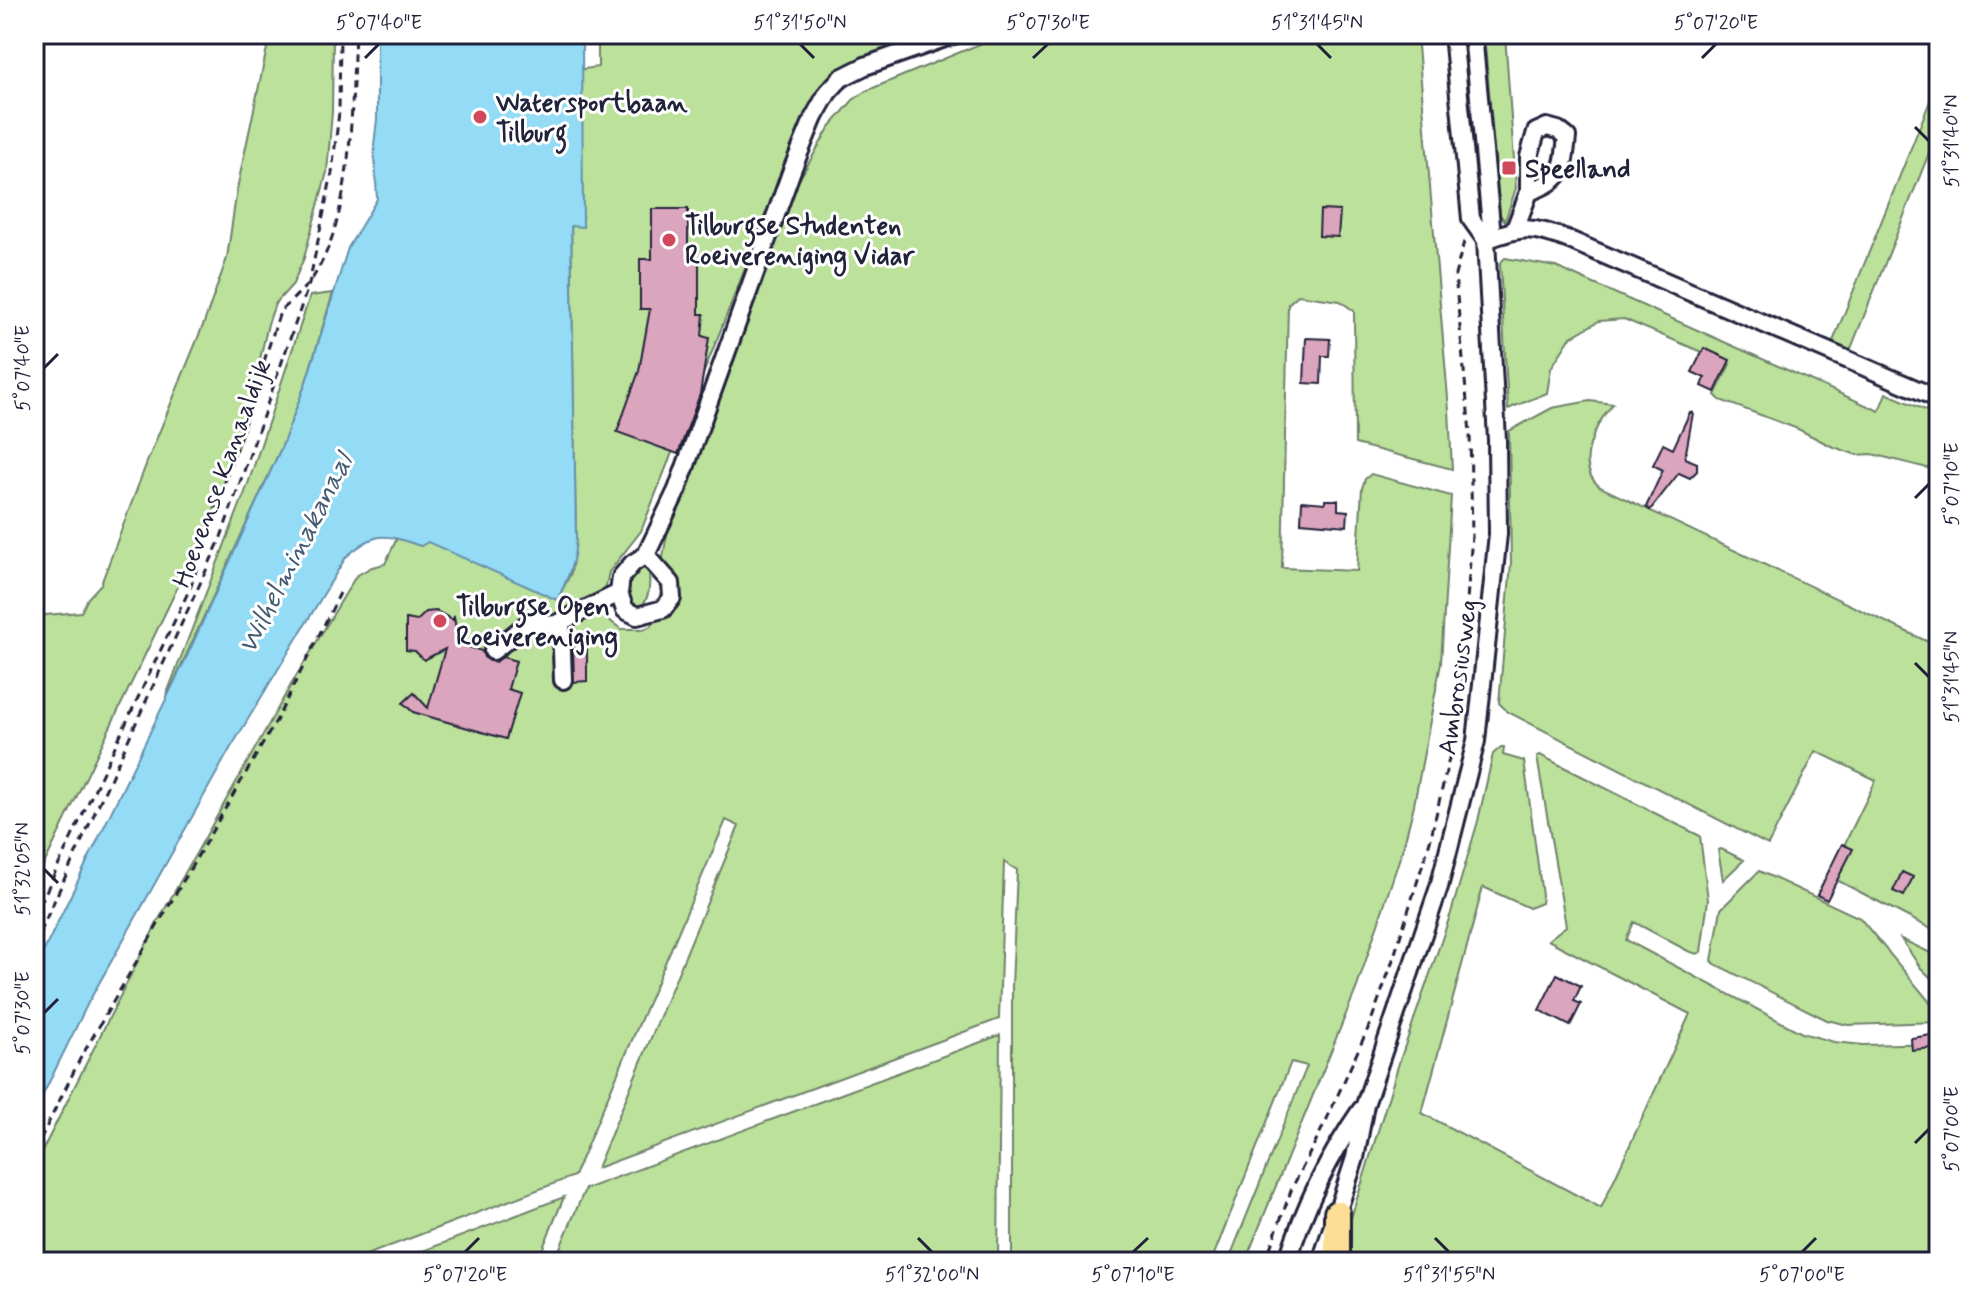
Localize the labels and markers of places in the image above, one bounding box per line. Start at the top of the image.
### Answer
place label: Watersportbaan Tilburg [495,87,688,154]
marker: Watersportbaan Tilburg [471,108,489,126]
place label: Speelland [1525,153,1631,187]
marker: Speelland [1500,159,1518,177]
place label: Tilburgse Studenten Roeivereniging Vidar [685,210,915,277]
marker: Tilburgse Studenten Roeivereniging Vidar [660,231,678,249]
place label: Tilburgse Open Roeivereniging [456,591,618,658]
marker: Tilburgse Open Roeivereniging [431,612,449,630]

